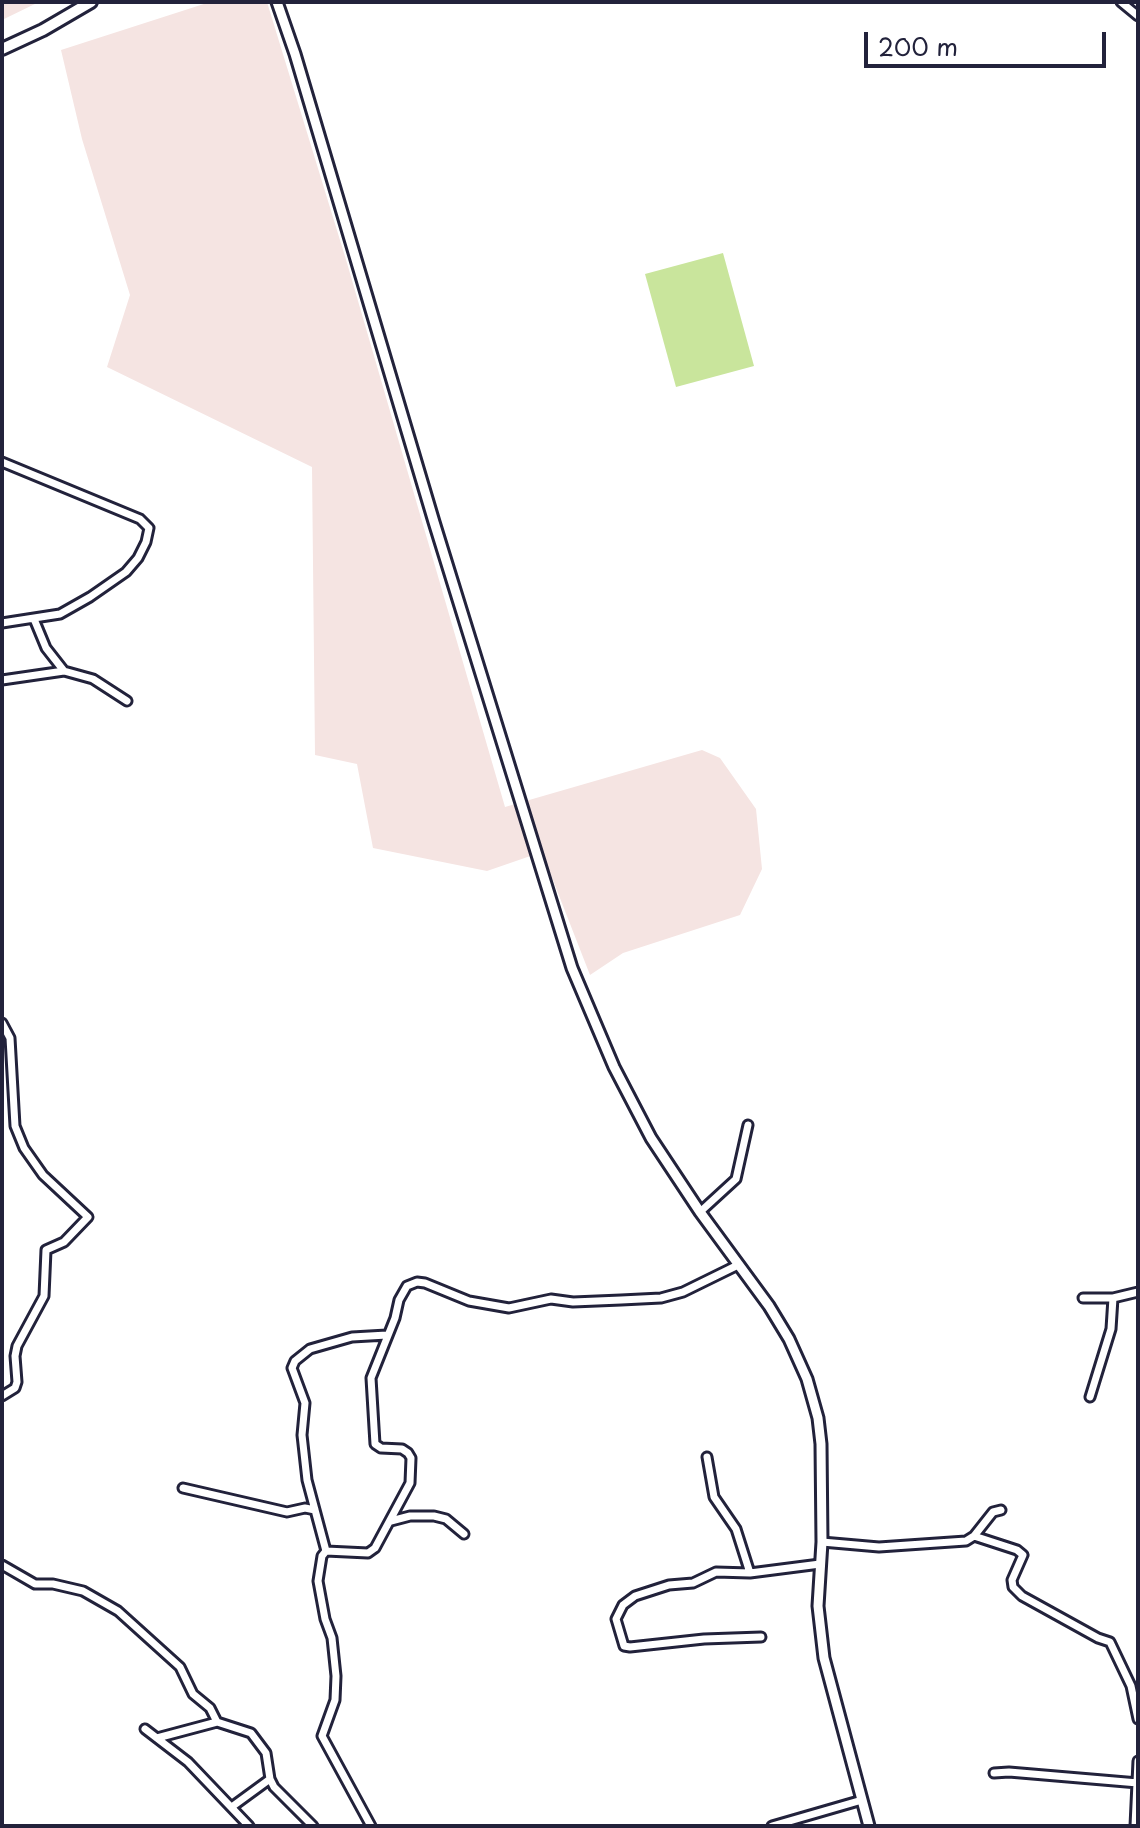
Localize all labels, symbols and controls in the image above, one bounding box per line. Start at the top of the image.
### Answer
scale bar [868,16,1110,66]
text: 200 m [878,28,958,64]

